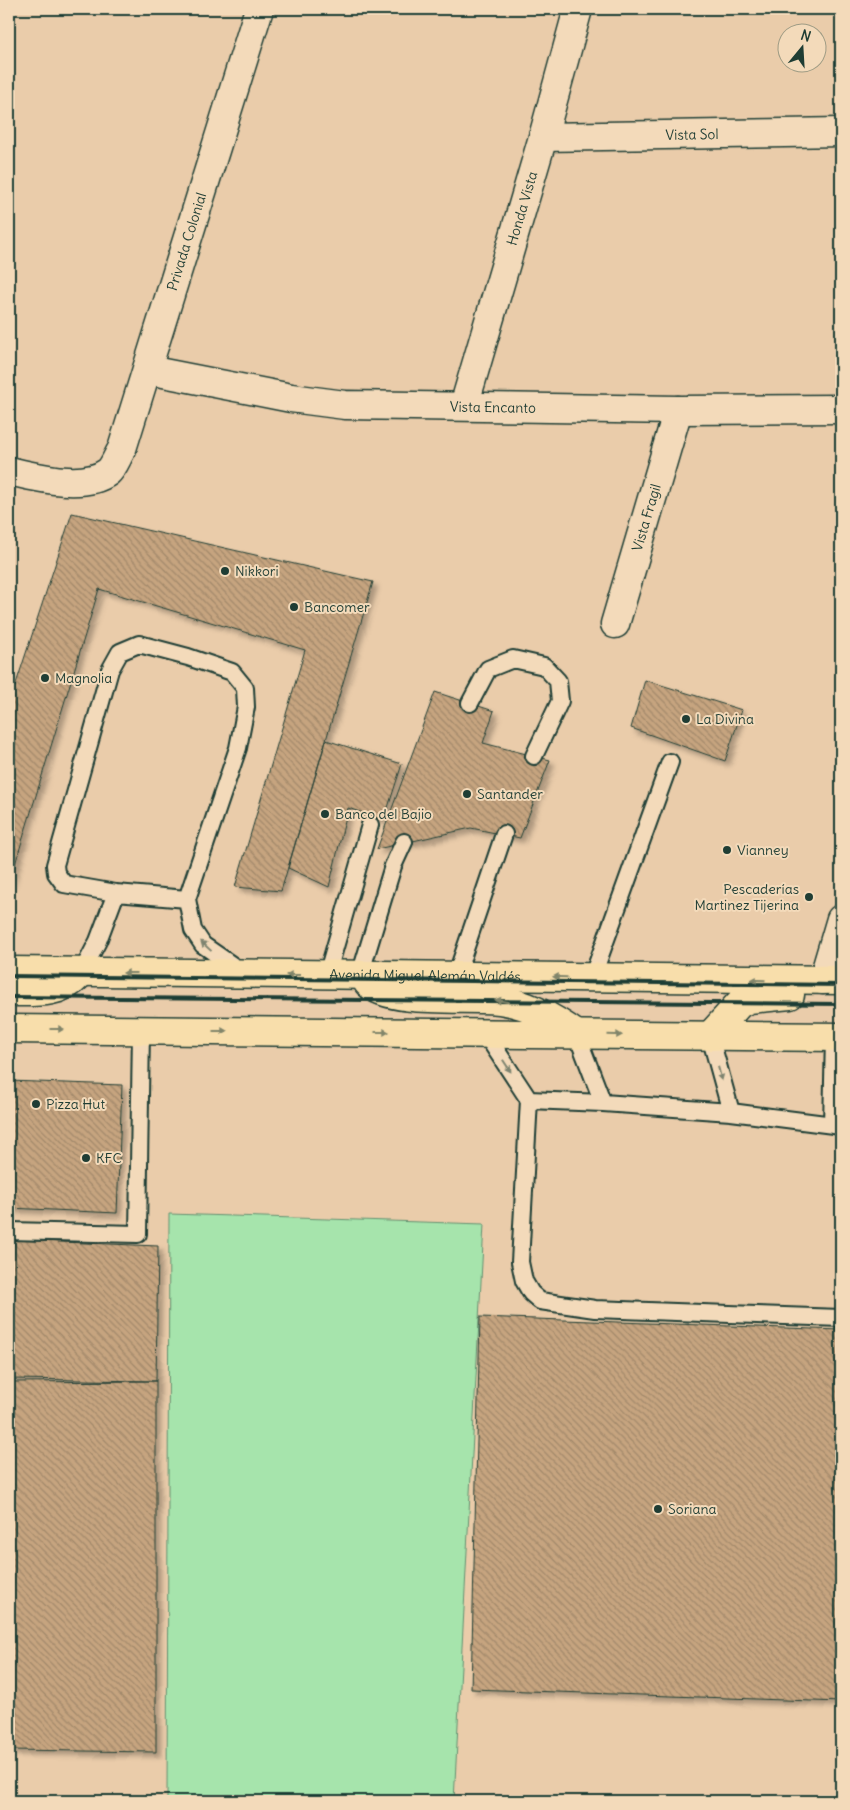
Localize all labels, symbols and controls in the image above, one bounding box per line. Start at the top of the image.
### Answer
north arrow [778,22,828,72]
text: N [799,26,813,46]
street label: Vista Sol [665,125,719,144]
street label: Honda Vista [503,169,541,248]
street label: Privada Colonial [163,190,210,293]
street label: Vista Encanto [450,398,536,417]
street label: Vista Fragil [628,482,665,553]
place label: Nikkori [235,562,279,580]
marker: Nikkori [219,565,231,577]
place label: Bancomer [304,598,370,616]
marker: Bancomer [288,601,300,613]
place label: Magnolia [55,669,112,687]
marker: Magnolia [39,672,51,684]
place label: La Divina [696,710,754,728]
marker: La Divina [680,713,692,725]
place label: Santander [477,785,543,803]
marker: Santander [461,788,473,800]
place label: Banco del Bajio [335,805,432,823]
marker: Banco del Bajio [319,808,331,820]
place label: Vianney [737,841,789,859]
marker: Vianney [721,844,733,856]
place label: Pescaderías Martinez Tijerina [694,880,799,914]
marker: Pescaderías Martinez Tijerina [803,891,815,903]
one-way arrow [200,941,213,952]
street label: Avenida Miguel Alemán Valdés [329,965,521,986]
one-way arrow [122,969,138,977]
one-way arrow [284,971,300,979]
one-way arrow [552,973,568,981]
one-way arrow [749,976,765,984]
one-way arrow [493,997,509,1005]
one-way arrow [50,1026,66,1034]
one-way arrow [212,1027,228,1035]
one-way arrow [375,1028,391,1036]
one-way arrow [607,1031,623,1039]
one-way arrow [502,1060,512,1073]
one-way arrow [717,1067,725,1082]
place label: Pizza Hut [46,1095,105,1113]
marker: Pizza Hut [30,1098,42,1110]
place label: KFC [96,1149,122,1167]
marker: KFC [80,1152,92,1164]
place label: Soriana [668,1500,717,1518]
marker: Soriana [652,1503,664,1515]

